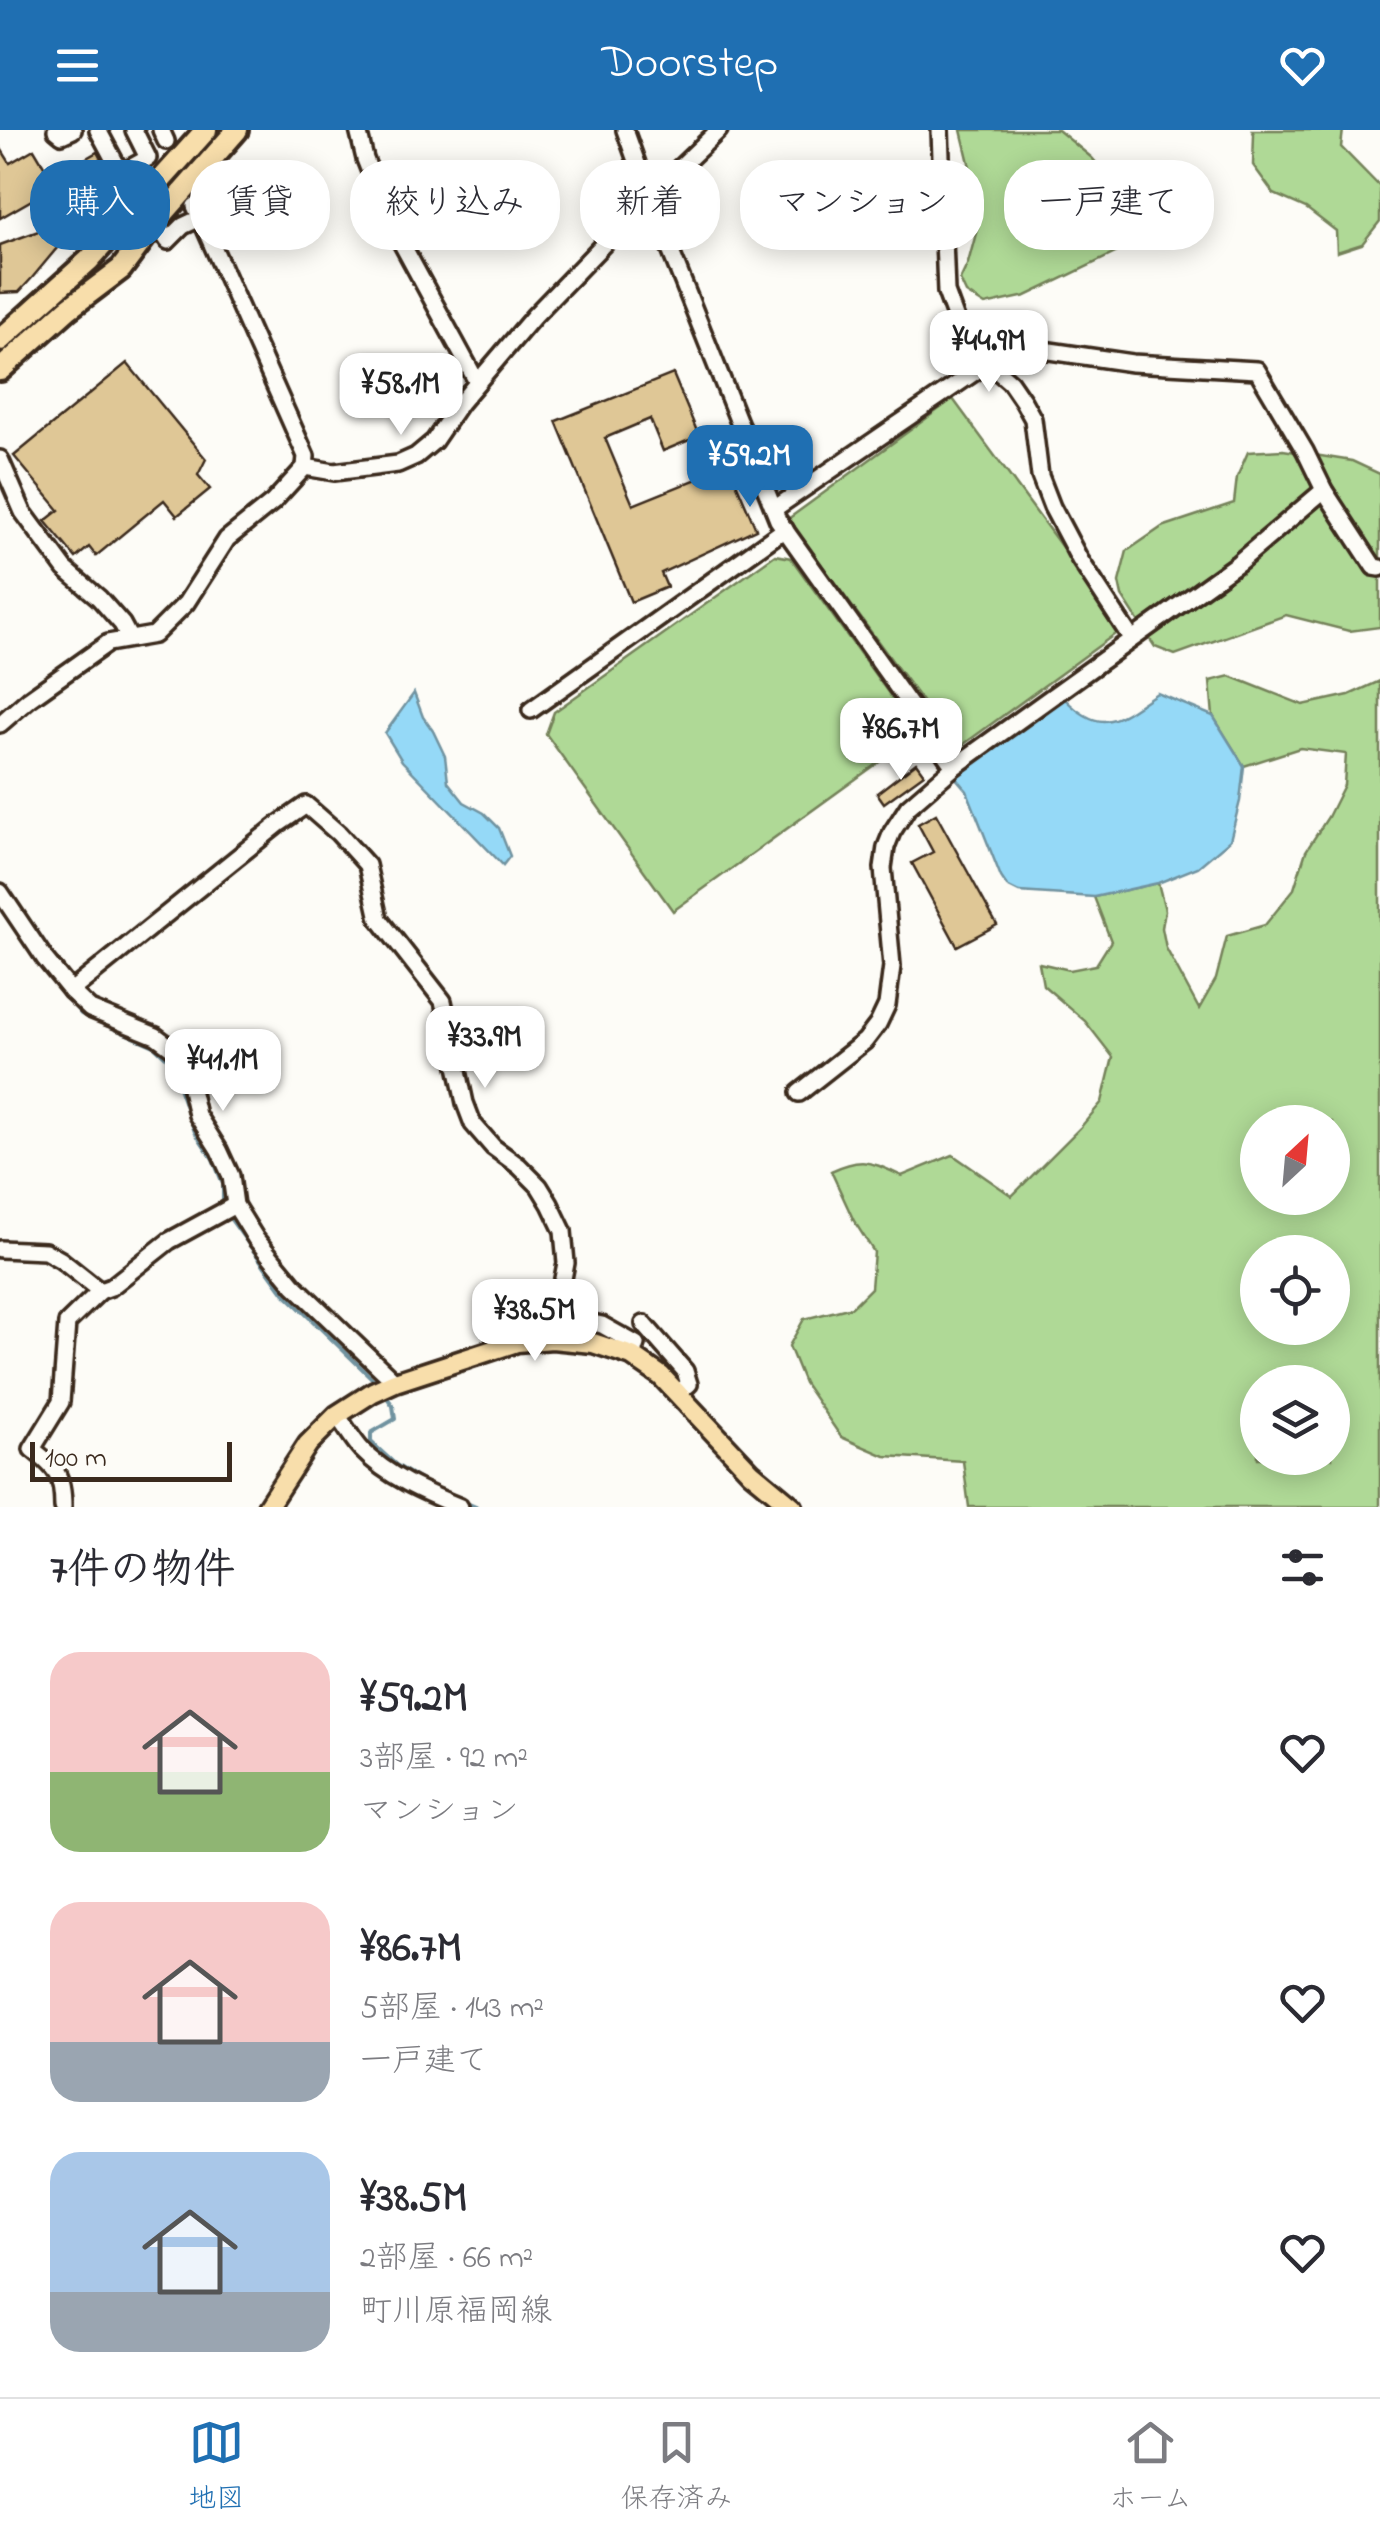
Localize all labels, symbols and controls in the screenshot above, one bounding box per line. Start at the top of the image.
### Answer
text: Doorstep [602,32,778,98]
icon: menu [50,38,105,93]
icon: heart [1275,38,1330,93]
chip: 購入 [30,160,170,250]
chip: 賃貸 [190,160,330,250]
chip: 絞り込み [350,160,560,250]
chip: 新着 [580,160,720,250]
chip: マンション [740,160,984,250]
chip: 一戸建て [1004,160,1214,250]
pin: ¥44.9M [908,310,1070,395]
text: ¥44.9M [952,319,1026,366]
pin: ¥58.1M [320,353,482,438]
text: ¥58.1M [362,362,440,409]
pin: ¥59.2M [669,425,831,510]
text: ¥59.2M [709,434,791,481]
pin: ¥86.7M [820,698,982,783]
text: ¥86.7M [862,707,940,754]
pin: ¥33.9M [404,1006,566,1091]
text: ¥33.9M [448,1015,522,1062]
pin: ¥41.1M [142,1029,304,1114]
text: ¥41.1M [187,1038,259,1085]
north arrow [1240,1105,1350,1215]
map controls [1240,1105,1350,1475]
button: locate [1240,1235,1350,1345]
pin: ¥38.5M [454,1279,616,1364]
text: ¥38.5M [494,1288,576,1335]
button: layers [1240,1365,1350,1475]
scale bar [30,1437,232,1482]
text: 100 m [45,1439,107,1480]
icon: filters [1275,1540,1330,1595]
text: 7件の物件 [50,1541,235,1602]
text: ¥59.2M [360,1669,468,1730]
icon: home [130,1692,250,1812]
icon: heart [1275,1725,1330,1780]
text: 3部屋 · 92 m² [360,1736,528,1783]
text: マンション [360,1789,519,1836]
text: ¥86.7M [360,1919,462,1980]
icon: home [130,1942,250,2062]
icon: heart [1275,1975,1330,2030]
text: 5部屋 · 143 m² [360,1986,544,2033]
text: 一戸建て [360,2039,488,2086]
text: ¥38.5M [360,2169,468,2230]
icon: home [130,2192,250,2312]
icon: heart [1275,2225,1330,2280]
text: 2部屋 · 66 m² [360,2236,533,2283]
text: 町川原福岡線 [360,2289,552,2336]
tab: 地図 [188,2415,244,2521]
tab: 保存済み [621,2415,733,2521]
tab: ホーム [1109,2415,1192,2521]

